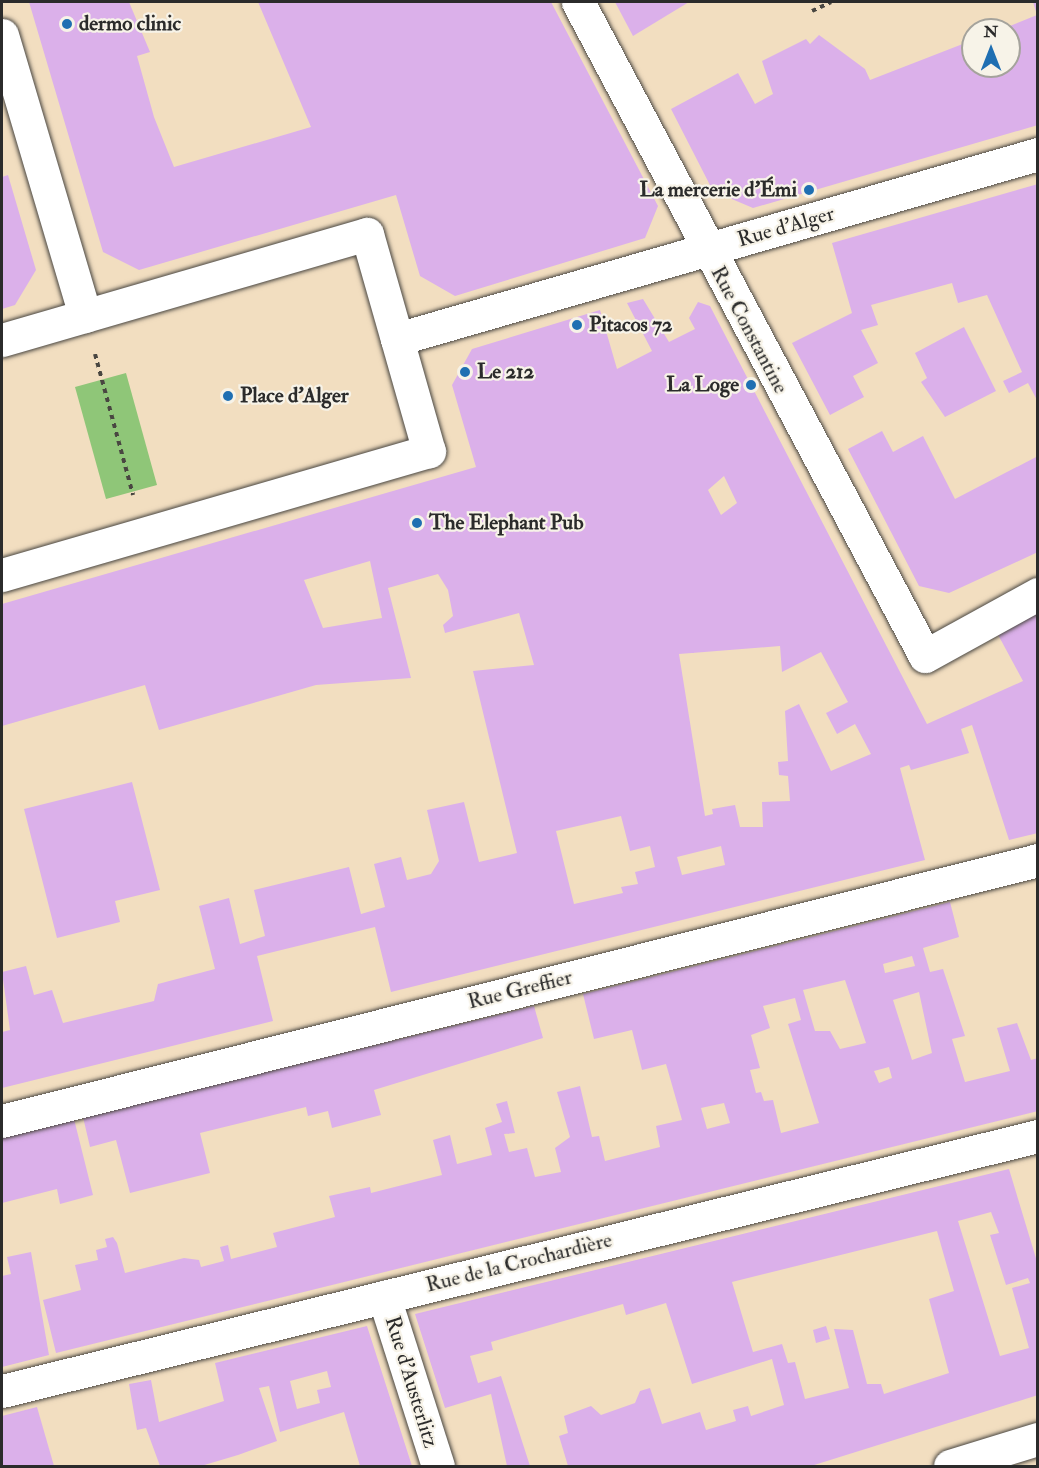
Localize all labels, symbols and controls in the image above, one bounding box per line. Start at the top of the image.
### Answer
place label: dermo clinic [79,11,181,37]
marker: dermo clinic [60,17,74,31]
north arrow [961,18,1021,78]
text: N [984,22,998,42]
place label: La mercerie d'Émi [640,177,797,203]
marker: La mercerie d'Émi [802,183,816,197]
street label: Rue d'Alger [735,201,837,253]
street label: Rue Constantine [705,262,793,398]
place label: Pitacos 72 [589,312,672,338]
marker: Pitacos 72 [570,318,584,332]
place label: Le 212 [477,359,534,385]
marker: Le 212 [458,365,472,379]
place label: La Loge [666,372,739,398]
marker: La Loge [744,378,758,392]
place label: Place d'Alger [240,383,349,409]
marker: Place d'Alger [221,389,235,403]
place label: The Elephant Pub [429,510,583,536]
marker: The Elephant Pub [410,516,424,530]
street label: Rue Greffier [465,965,575,1015]
street label: Rue de la Crochardière [423,1228,615,1298]
street label: Rue d'Austerlitz [379,1313,443,1451]

